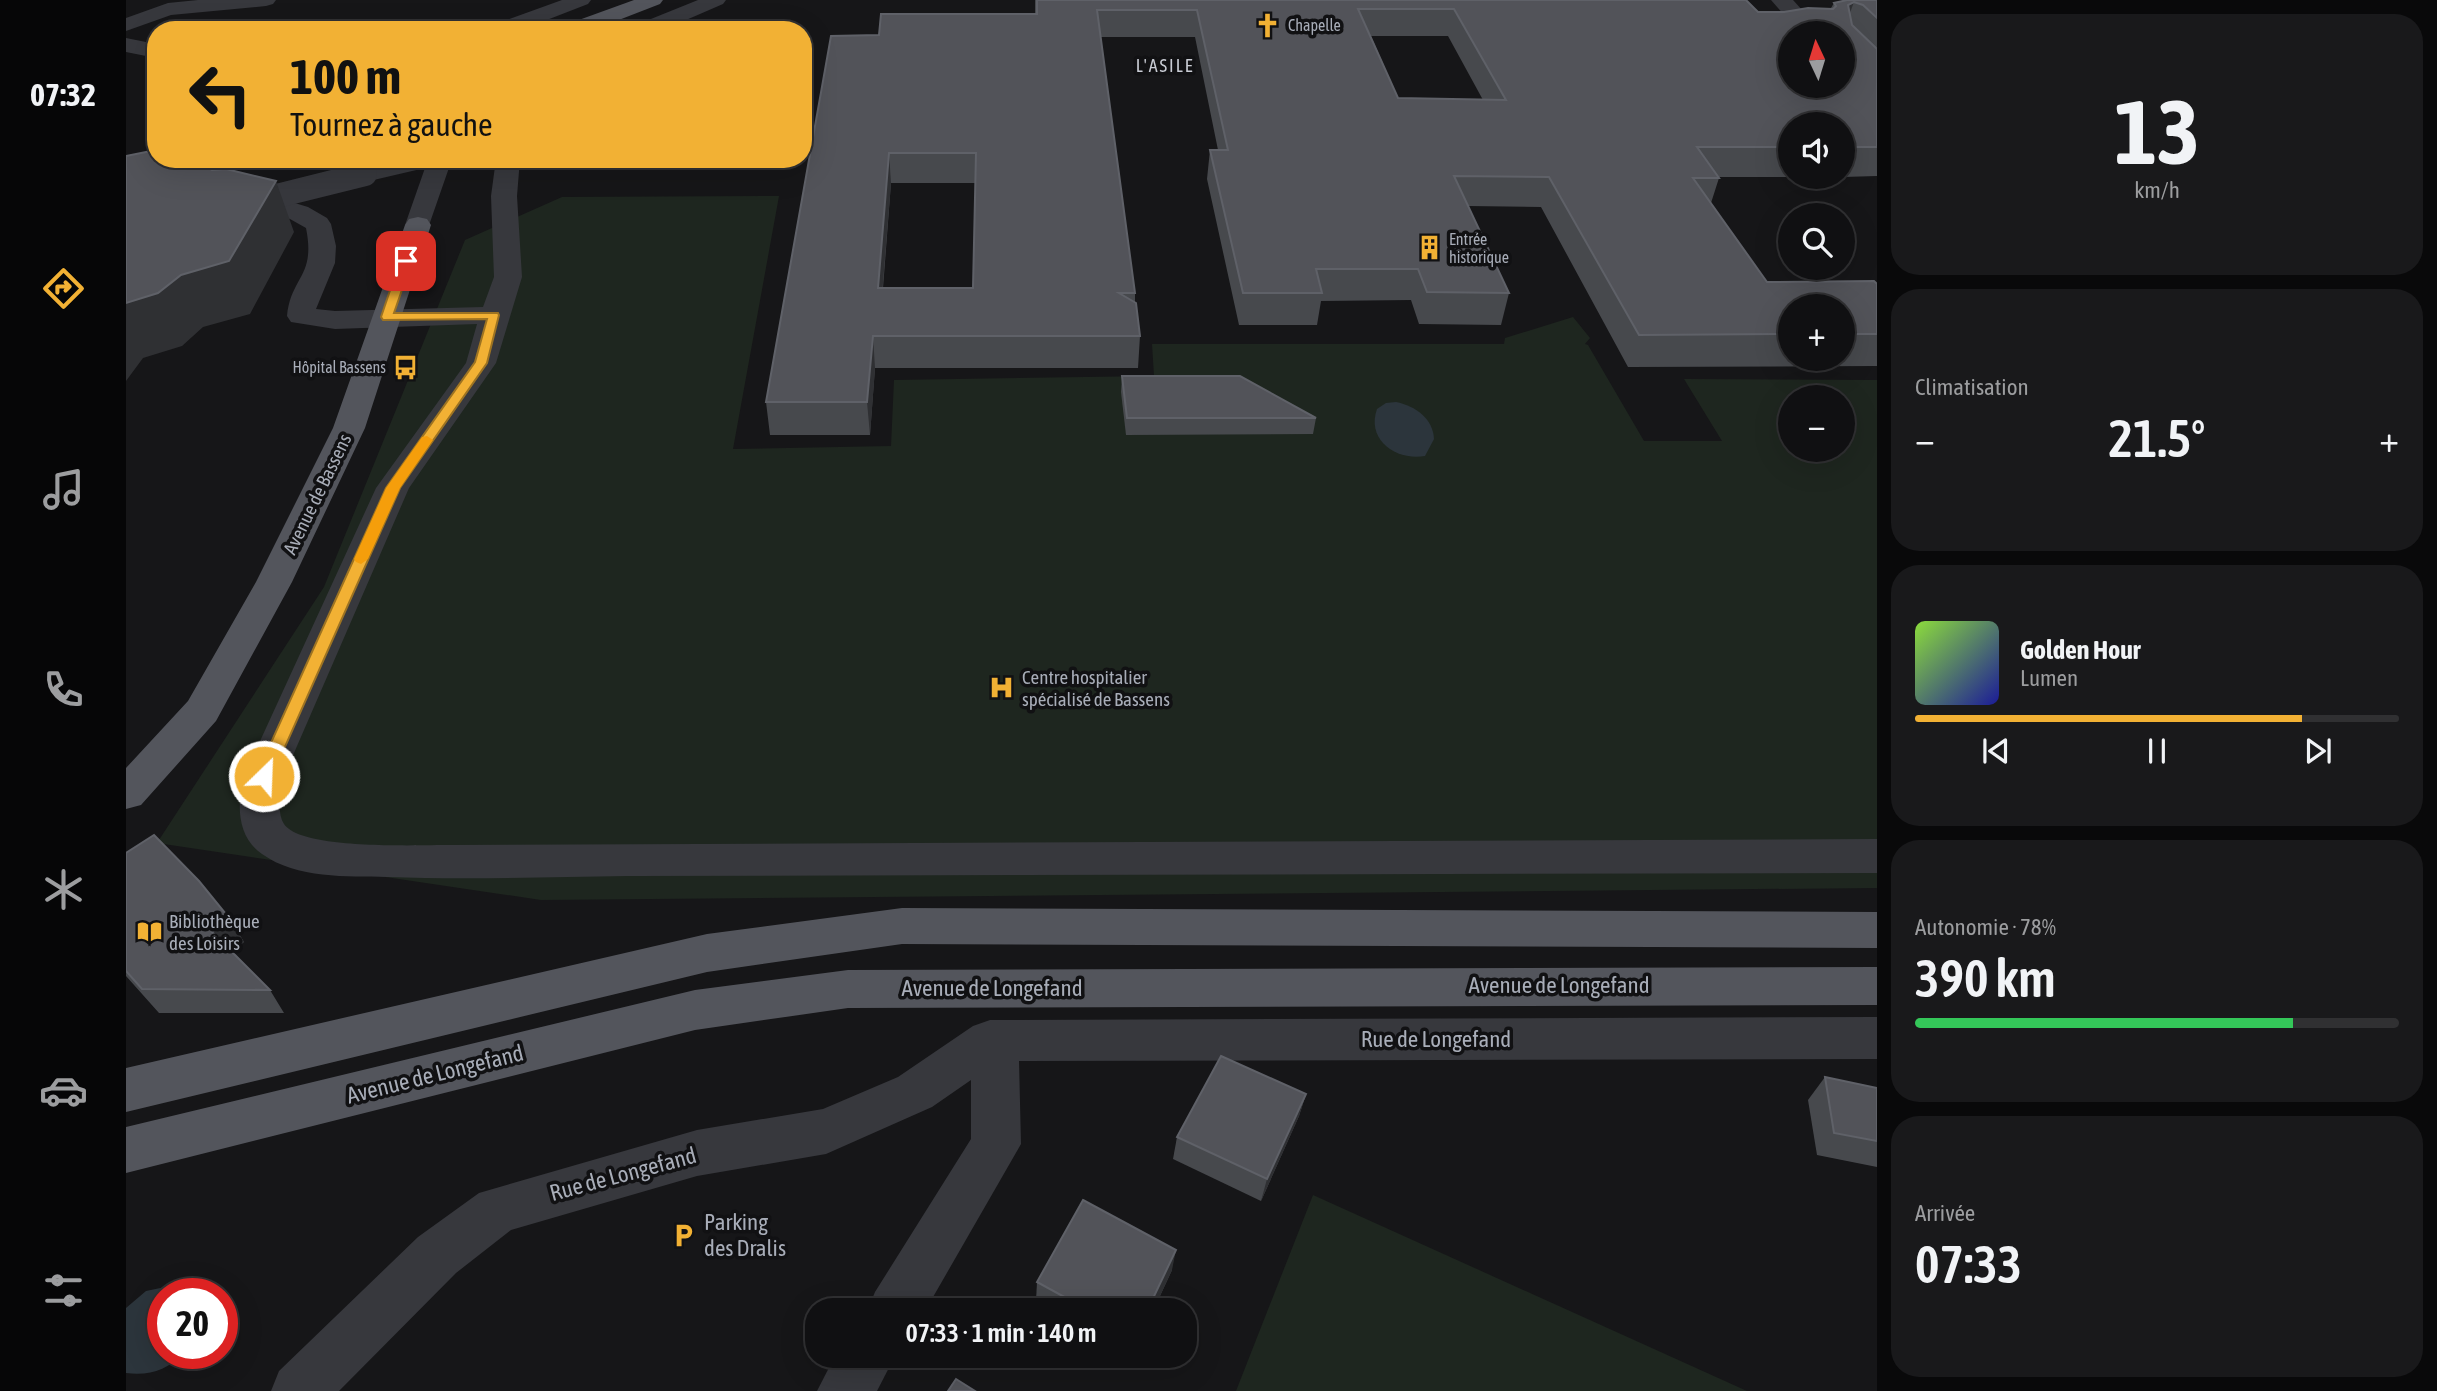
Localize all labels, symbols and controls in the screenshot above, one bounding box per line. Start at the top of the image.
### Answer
church icon: Chapelle [1254,11,1282,39]
place label: Chapelle [1288,16,1341,35]
north arrow [1778,21,1855,98]
map controls [1778,21,1855,462]
text: 100 m [290,48,401,104]
icon: left [175,49,266,140]
district label: L'ASILE [1136,55,1194,76]
text: 07:32 [30,76,96,113]
text: 13 [2114,79,2200,183]
text: Tournez à gauche [290,106,493,143]
button: sound [1778,112,1855,189]
text: km/h [2134,177,2180,203]
button: search [1778,203,1855,280]
place label: Entrée historique [1449,230,1509,267]
pin [376,231,436,291]
building icon: Entrée historique [1415,234,1443,262]
icon: arrive [387,242,425,280]
icon: directions [39,264,88,313]
button: + [1778,294,1855,371]
bus stop icon: Hôpital Bassens [392,353,420,381]
place label: Hôpital Bassens [292,358,386,377]
text: Climatisation [1915,374,2029,400]
button: − [1778,385,1855,462]
text: 21.5° [2109,408,2205,468]
text: − [1915,417,1935,460]
text: + [2379,417,2399,460]
street label: Avenue de Bassens [278,430,356,558]
icon: music [39,465,88,514]
text: Golden Hour [2020,635,2140,665]
icon: phone [39,665,88,714]
text: Lumen [2020,665,2078,691]
place label: Centre hospitalier spécialisé de Bassens [1022,666,1170,710]
hospital icon: Centre hospitalier spécialisé de Bassens [988,674,1016,702]
icon: previous [1977,732,2015,770]
icon: pause [2138,732,2176,770]
icon: next [2299,732,2337,770]
position arrow [227,739,301,813]
icon: climate [39,865,88,914]
place label: Bibliothèque des Loisirs [169,910,260,954]
text: Autonomie · 78% [1915,914,2056,940]
library icon: Bibliothèque des Loisirs [135,918,163,946]
text: 390 km [1915,948,2056,1008]
street label: Avenue de Longefand [1468,972,1650,998]
street label: Avenue de Longefand [901,975,1083,1001]
street label: Rue de Longefand [1361,1026,1511,1052]
street label: Avenue de Longefand [344,1039,526,1109]
icon: car [39,1066,88,1115]
street label: Rue de Longefand [547,1142,699,1206]
text: Arrivée [1915,1200,1975,1226]
place label: Parking des Dralis [704,1209,786,1261]
parking icon: Parking des Dralis [670,1221,698,1249]
text: 07:33 [1915,1234,2022,1294]
icon: filters [39,1266,88,1315]
speed limit sign: 20 [147,1278,238,1369]
text: 07:33 · 1 min · 140 m [906,1318,1096,1348]

